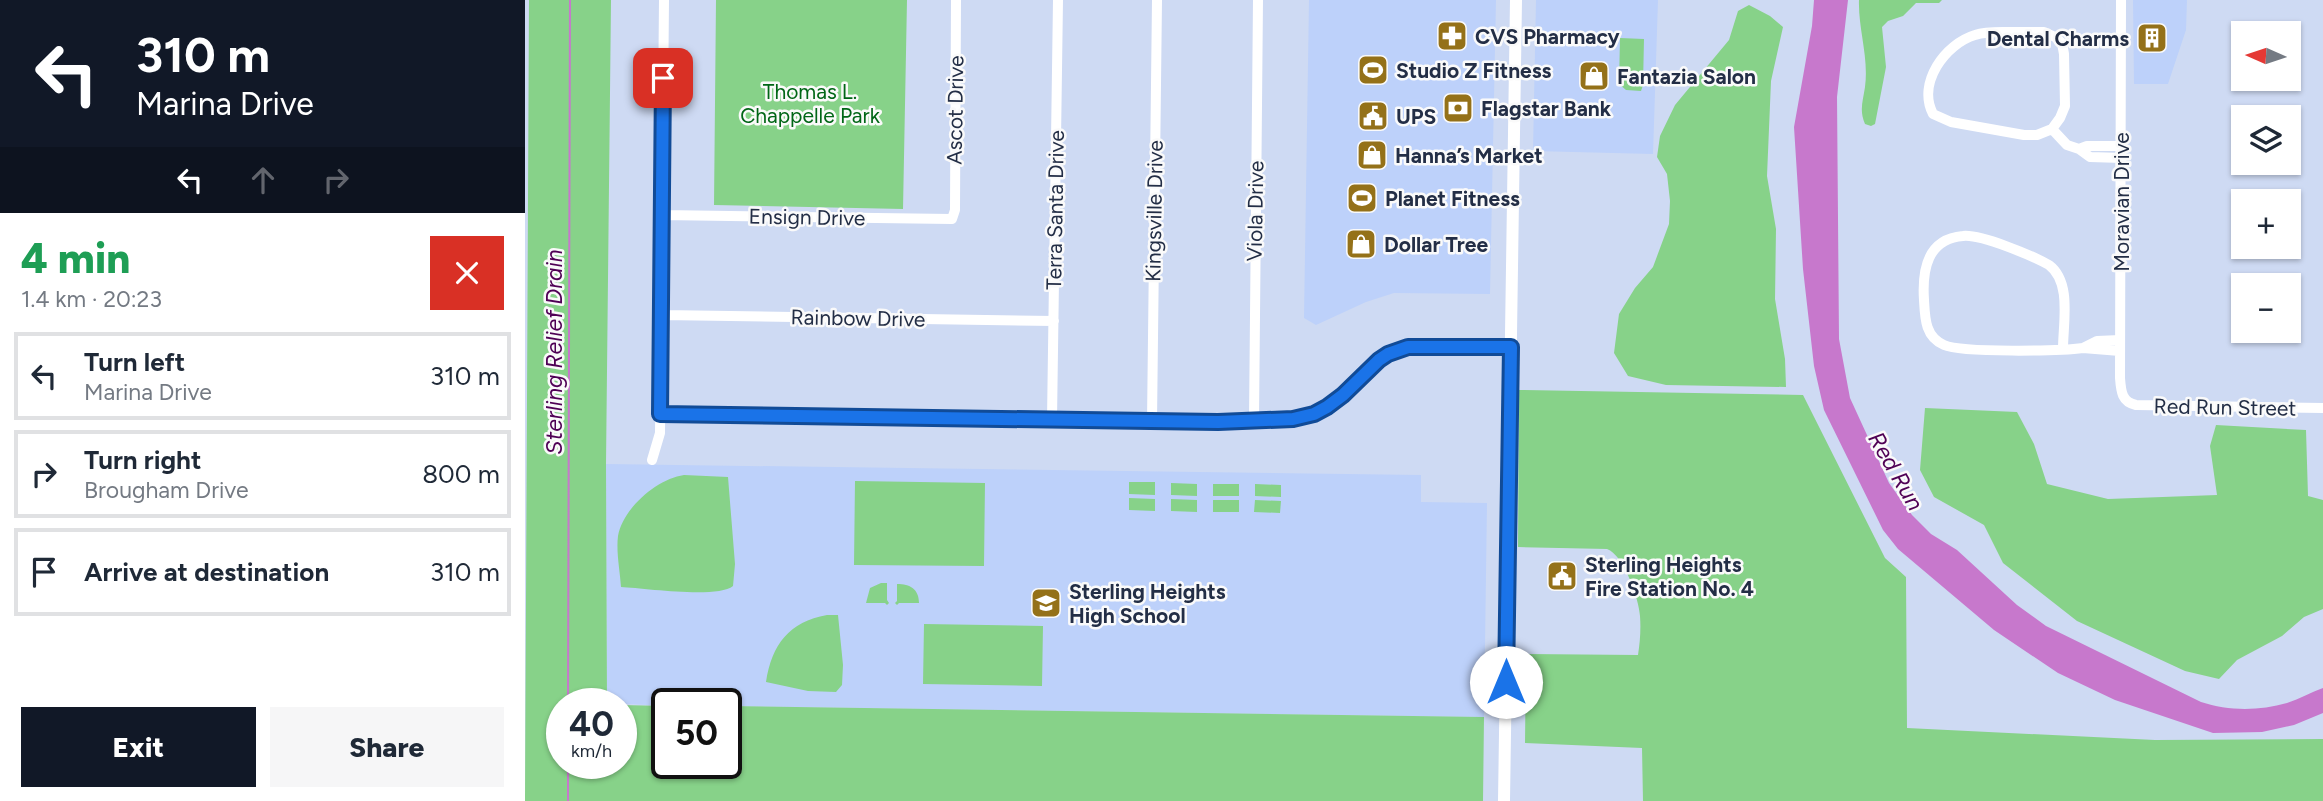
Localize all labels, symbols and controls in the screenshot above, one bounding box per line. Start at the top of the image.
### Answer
pharmacy icon: CVS Pharmacy [1435,19,1469,53]
building icon: Dental Charms [2135,21,2169,55]
north arrow [2231,21,2301,91]
map controls [2231,21,2301,343]
place label: CVS Pharmacy [1475,24,1620,49]
text: 310 m [136,25,270,84]
place label: Dental Charms [1987,26,2129,51]
icon: left [21,28,112,119]
pin [633,48,693,108]
sports icon: Studio Z Fitness [1356,53,1390,87]
street label: Ascot Drive [942,55,968,165]
place label: Studio Z Fitness [1396,58,1551,83]
icon: arrive [644,59,682,97]
shop icon: Fantazia Salon [1577,59,1611,93]
place label: Fantazia Salon [1617,64,1756,89]
park label: Thomas L. Chappelle Park [740,79,881,128]
text: Marina Drive [136,85,314,123]
bank icon: Flagstar Bank [1441,91,1475,125]
place label: Flagstar Bank [1481,96,1612,121]
public building icon: UPS [1356,99,1390,133]
place label: UPS [1396,104,1436,129]
button: layers [2231,105,2301,175]
street label: Terra Santa Drive [1041,130,1069,290]
street label: Moravian Drive [2109,132,2134,272]
shop icon: Hanna’s Market [1355,138,1389,172]
street label: Kingsville Drive [1140,140,1168,282]
place label: Hanna’s Market [1395,143,1543,168]
street label: Viola Drive [1242,160,1268,262]
icon: left [171,161,209,199]
icon: ahead [244,161,282,199]
icon: right [317,161,355,199]
sports icon: Planet Fitness [1345,181,1379,215]
place label: Planet Fitness [1385,186,1520,211]
button: + [2231,189,2301,259]
street label: Ensign Drive [748,203,866,231]
shop icon: Dollar Tree [1344,227,1378,261]
place label: Dollar Tree [1384,232,1488,257]
text: 4 min [21,233,130,284]
button: close [430,236,504,310]
water label: Sterling Relief Drain [540,249,568,455]
button: − [2231,273,2301,343]
text: 1.4 km · 20:23 [21,285,162,313]
street label: Rainbow Drive [790,304,926,332]
text: Turn left [84,346,185,378]
icon: left [25,357,63,395]
text: 310 m [430,360,500,392]
text: Marina Drive [84,378,212,406]
street label: Red Run Street [2153,393,2297,421]
water label: Red Run [1862,427,1930,515]
text: Turn right [84,444,201,476]
icon: right [25,455,63,493]
text: 800 m [422,458,500,490]
text: Brougham Drive [84,476,249,504]
place label: Sterling Heights Fire Station No. 4 [1585,552,1754,601]
icon: arrive [25,553,63,591]
text: Arrive at destination [84,556,329,588]
text: 310 m [430,556,500,588]
public building icon: Sterling Heights Fire Station No. 4 [1545,559,1579,593]
place label: Sterling Heights High School [1069,579,1226,628]
school or university icon: Sterling Heights High School [1029,586,1063,620]
position arrow [1469,645,1543,719]
speed limit sign: 50 [651,688,742,779]
text: 40 [569,703,614,745]
button: Exit [21,707,256,787]
button: Share [270,707,504,787]
text: km/h [571,740,612,762]

